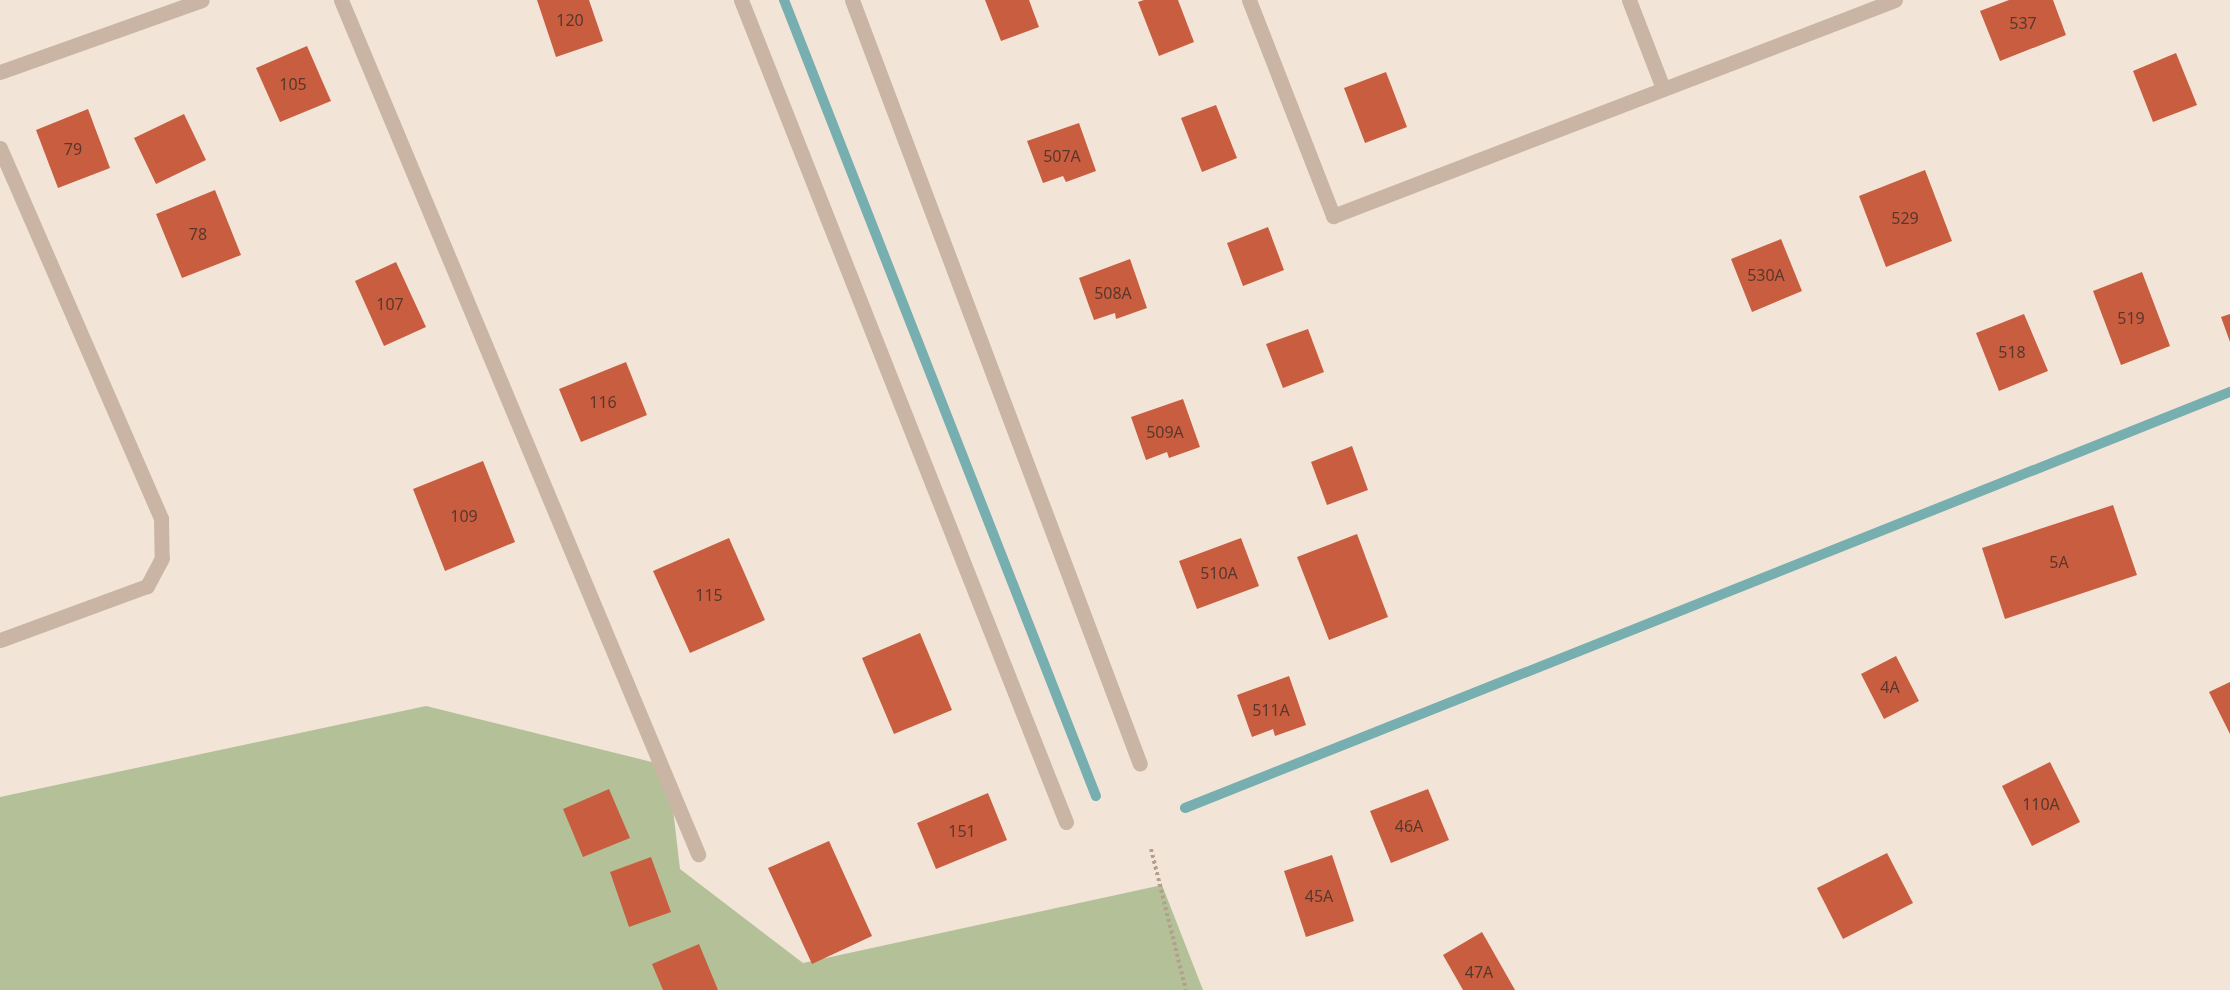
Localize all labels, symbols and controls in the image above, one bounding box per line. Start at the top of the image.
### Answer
house number: 120 [556,10,584,30]
house number: 537 [2009,13,2037,33]
house number: 105 [279,74,307,94]
house number: 79 [64,139,82,159]
house number: 507А [1043,146,1081,166]
house number: 529 [1891,208,1919,228]
house number: 78 [189,224,207,244]
house number: 530А [1747,265,1785,285]
house number: 508А [1094,283,1132,303]
house number: 107 [376,294,404,314]
house number: 519 [2117,308,2145,328]
house number: 518 [1998,342,2026,362]
house number: 116 [589,392,617,412]
house number: 509А [1146,422,1184,442]
house number: 109 [450,506,478,526]
house number: 5А [2049,552,2069,572]
house number: 510А [1200,563,1238,583]
house number: 115 [695,585,723,605]
house number: 4А [1880,677,1900,697]
house number: 511А [1252,700,1290,720]
house number: 110А [2022,794,2060,814]
house number: 46А [1395,816,1423,836]
house number: 151 [948,821,976,841]
house number: 45А [1305,886,1333,906]
house number: 47А [1465,962,1493,982]

